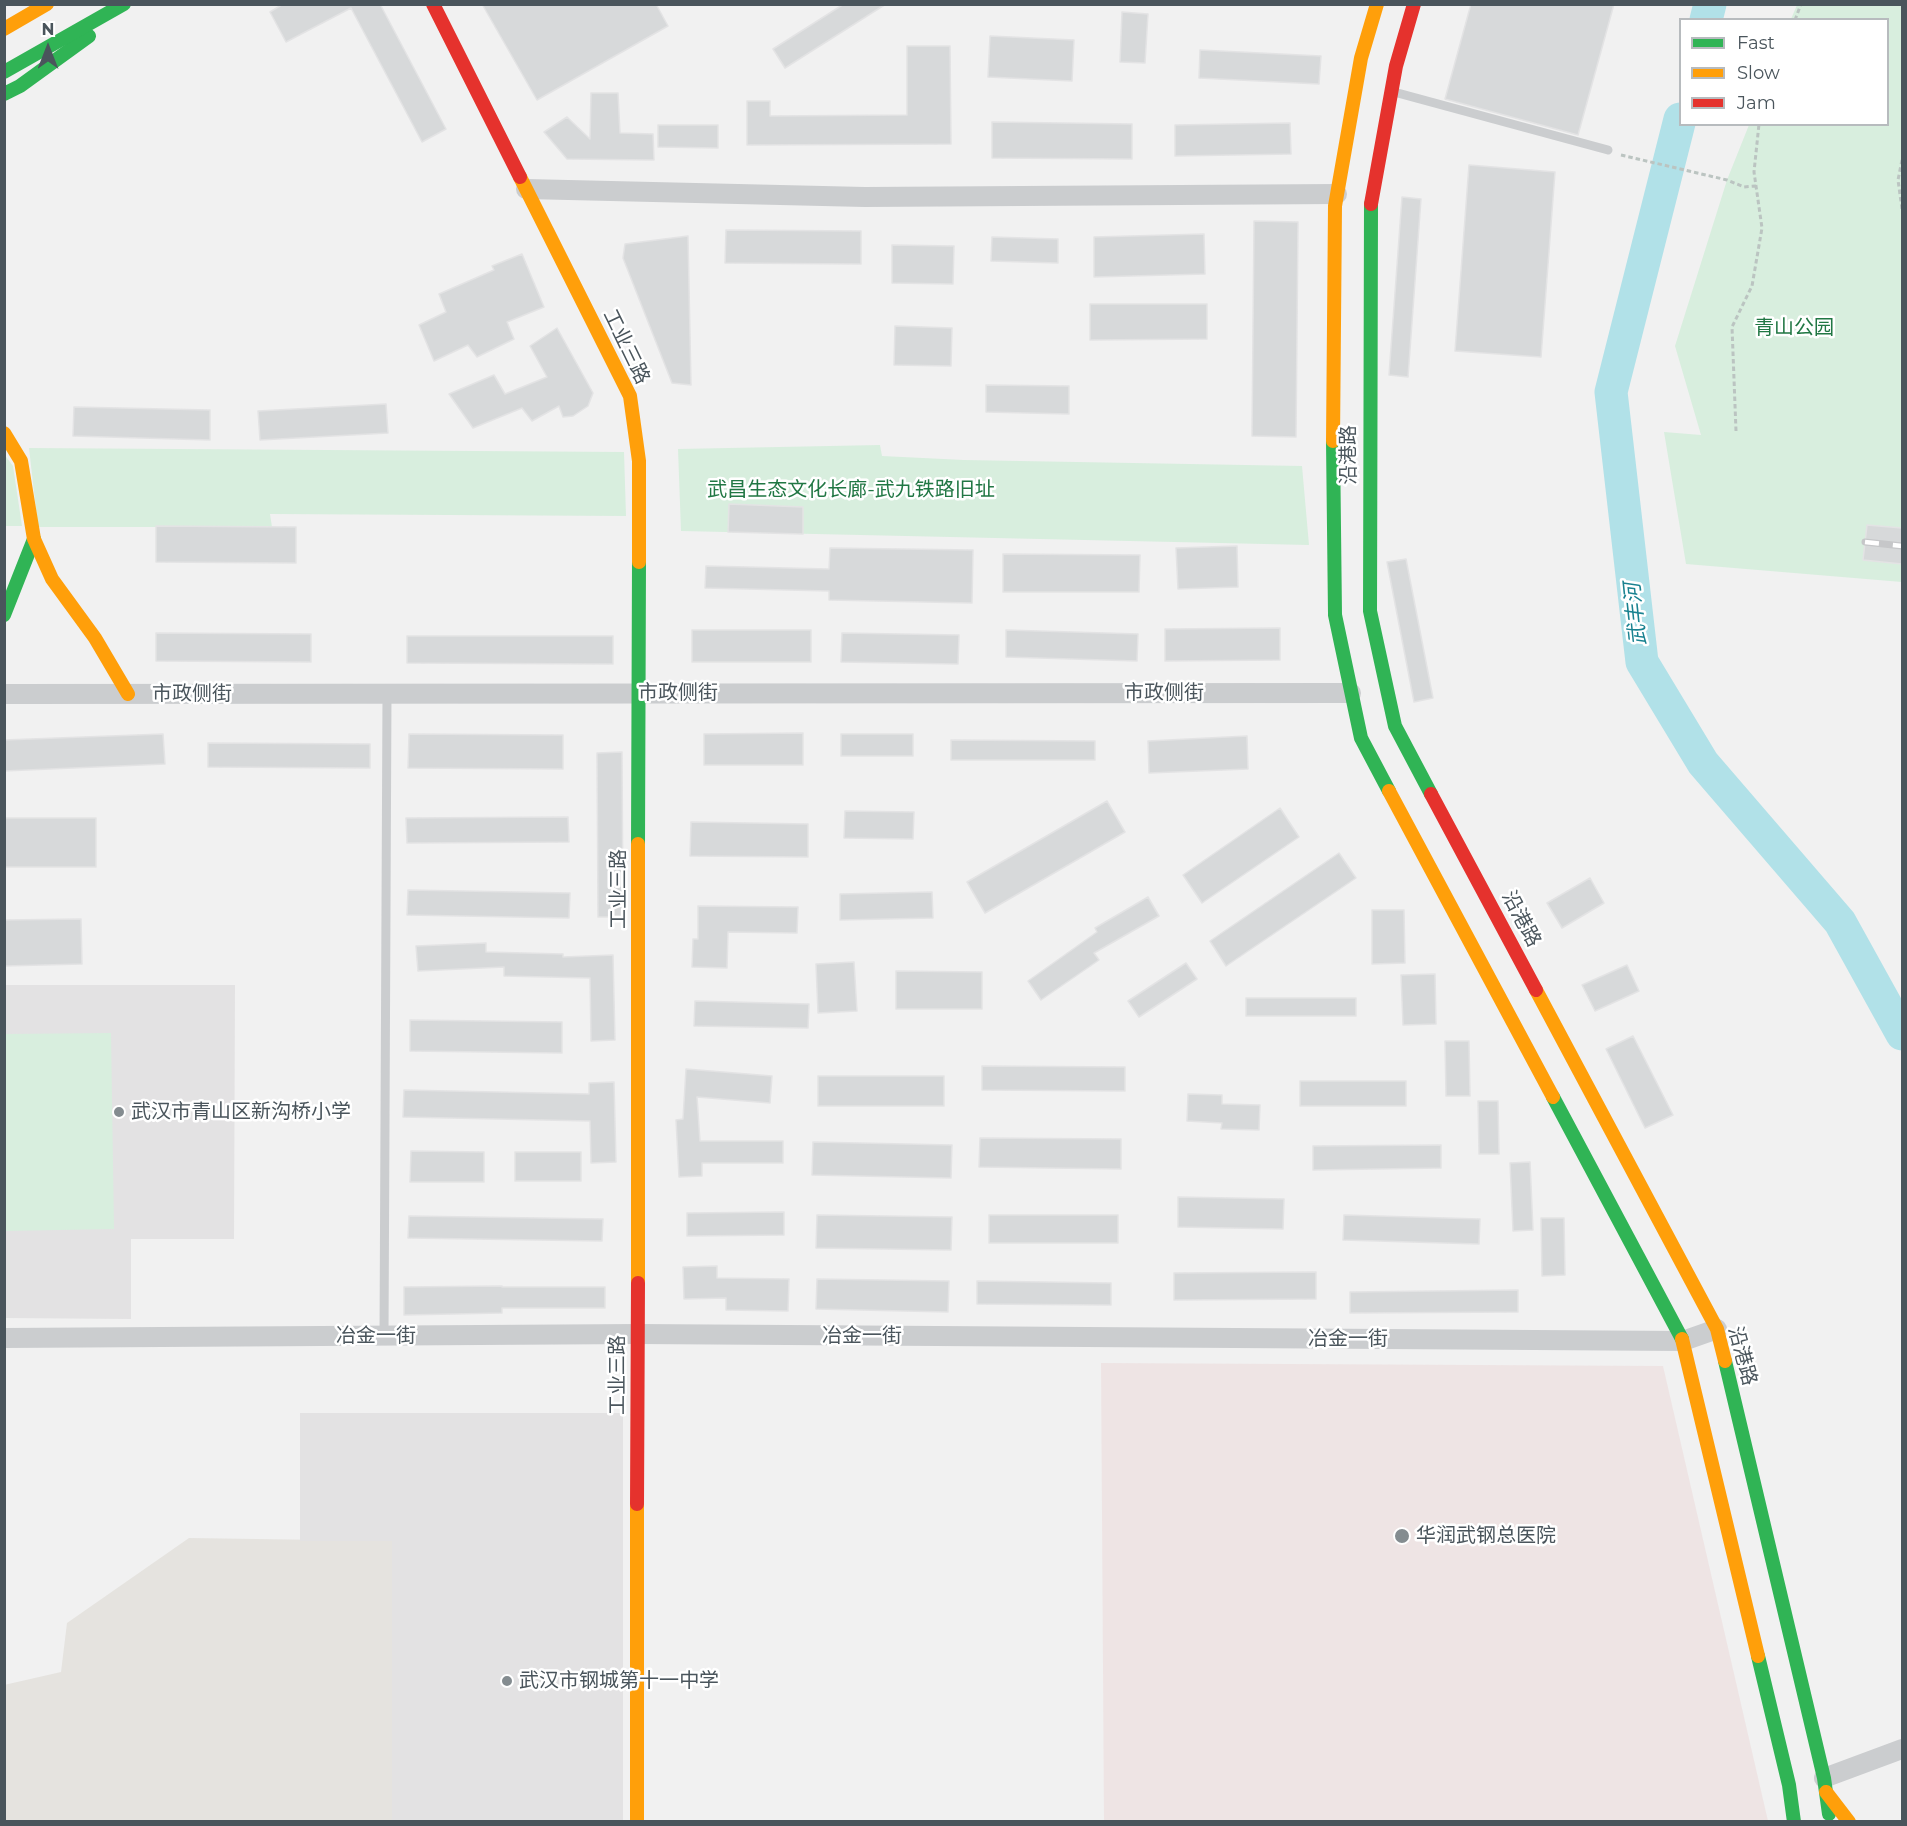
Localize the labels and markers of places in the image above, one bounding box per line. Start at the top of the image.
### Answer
place label: 武汉市青山区新沟桥小学 [131,1100,351,1124]
marker: 武汉市青山区新沟桥小学 [112,1105,126,1119]
place label: 华润武钢总医院 [1416,1524,1556,1548]
marker: 华润武钢总医院 [1393,1527,1411,1545]
place label: 武汉市钢城第十一中学 [519,1669,719,1693]
marker: 武汉市钢城第十一中学 [500,1674,514,1688]

